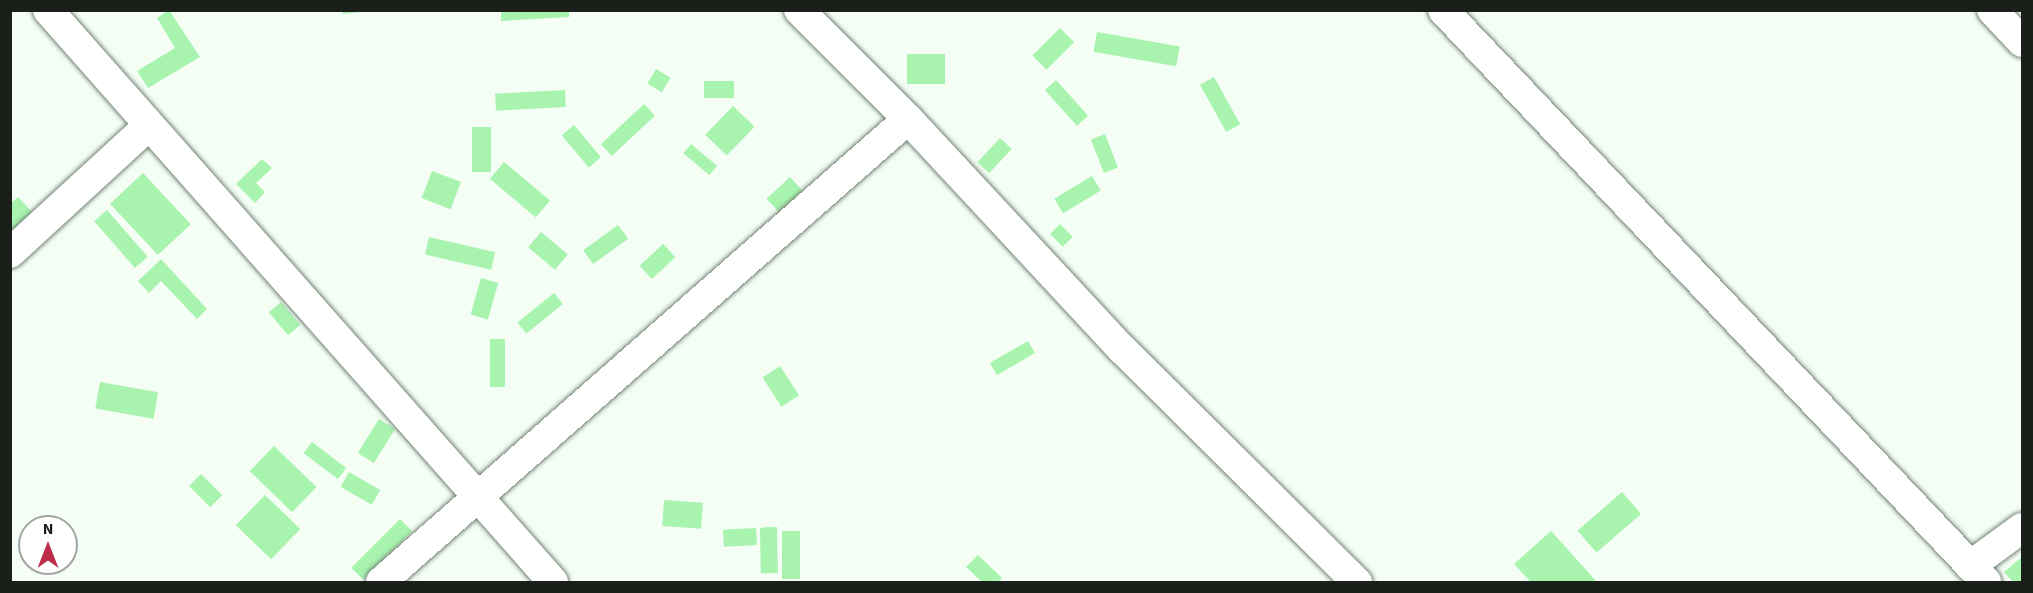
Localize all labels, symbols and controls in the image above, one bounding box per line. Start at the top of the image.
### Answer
north arrow [18,515,78,575]
text: N [43,518,53,540]

